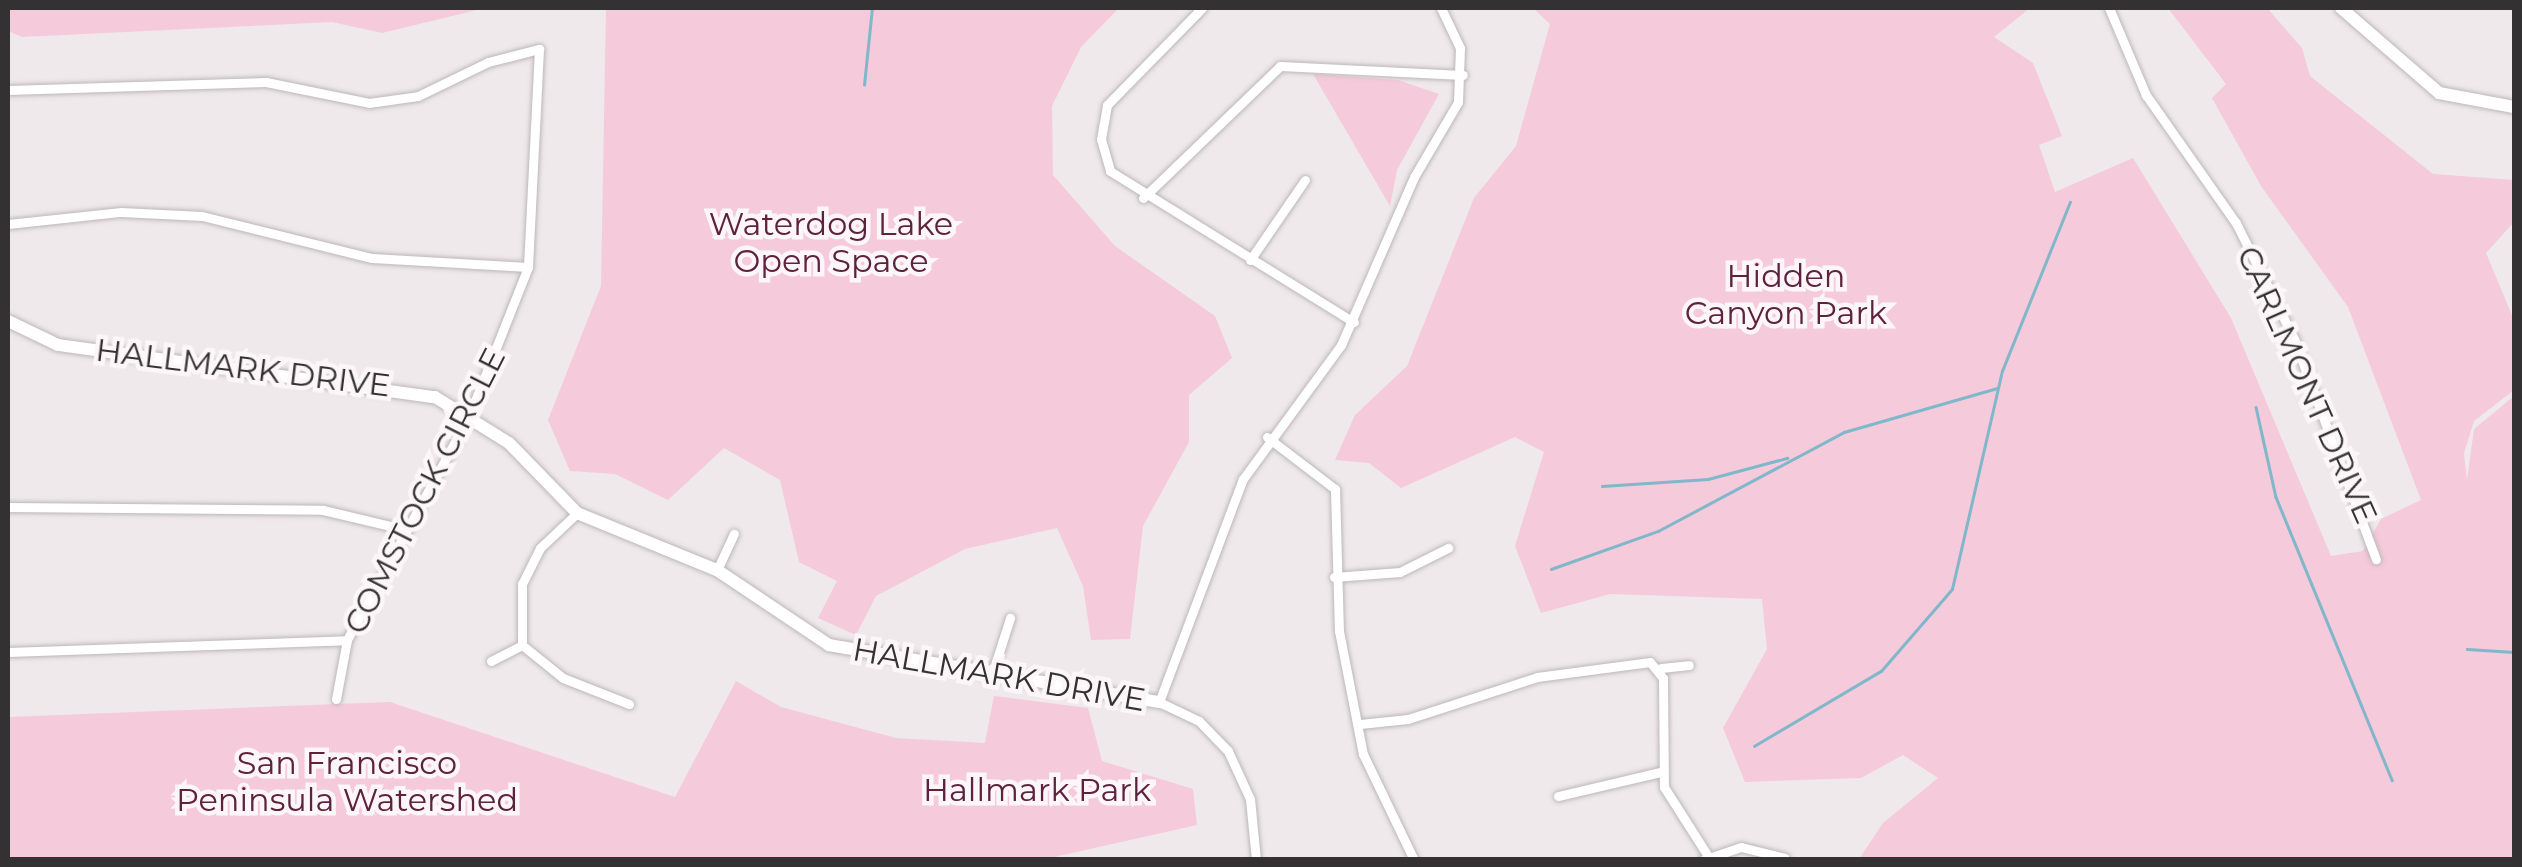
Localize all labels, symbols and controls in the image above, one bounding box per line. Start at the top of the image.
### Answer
park label: Waterdog Lake Open Space [709,206,953,281]
street label: CARLMONT DRIVE [2229,241,2385,529]
park label: Hidden Canyon Park [1685,258,1887,333]
street label: HALLMARK DRIVE [94,331,392,405]
street label: COMSTOCK CIRCLE [336,342,514,640]
street label: HALLMARK DRIVE [850,630,1148,720]
park label: San Francisco Peninsula Watershed [176,745,518,820]
park label: Hallmark Park [923,771,1151,809]

